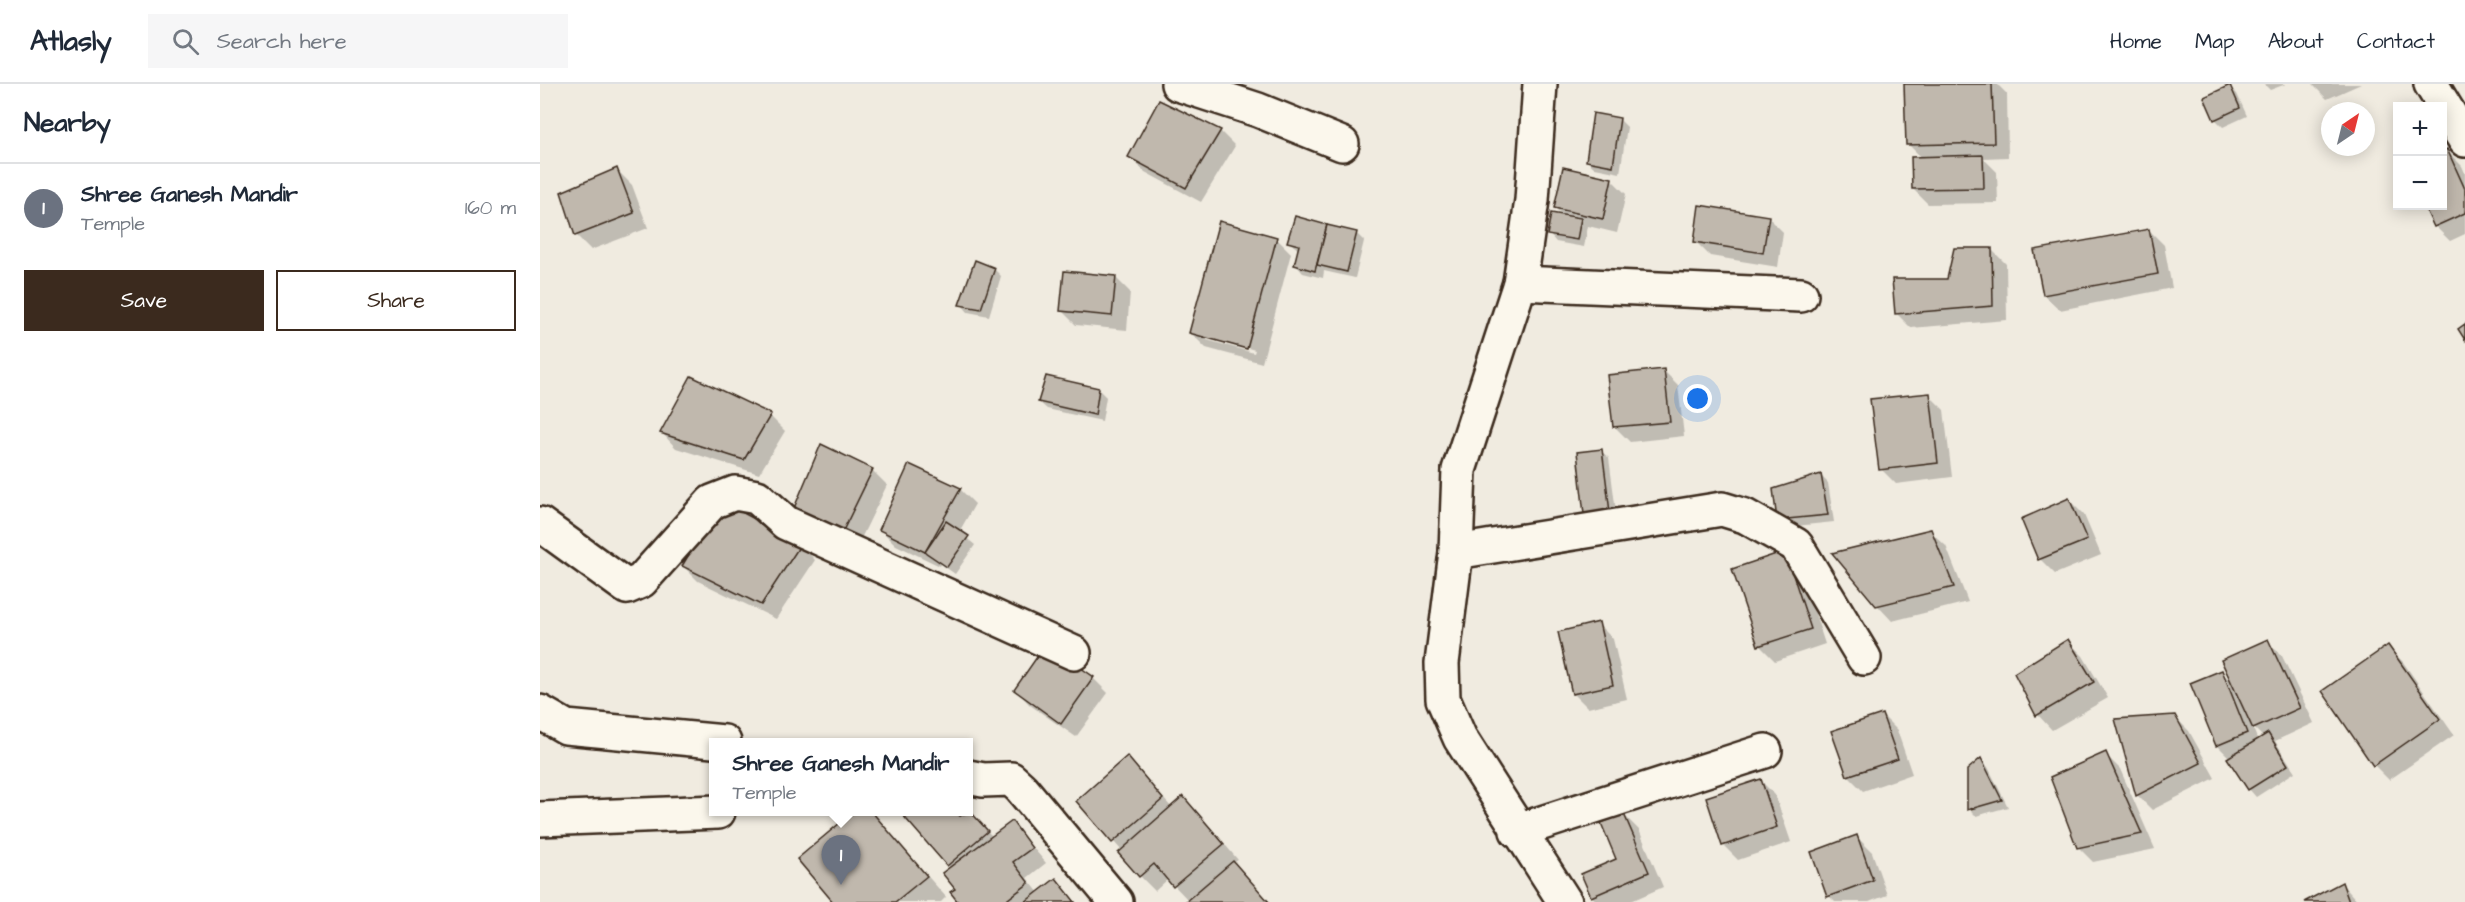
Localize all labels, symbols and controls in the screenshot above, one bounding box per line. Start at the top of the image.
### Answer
search box [148,14,568,68]
text: Atlasly [30,22,112,61]
icon: search [169,25,202,58]
text: Search here [217,26,347,57]
text: Home [2110,27,2162,56]
text: Map [2195,27,2235,56]
text: About [2268,27,2324,56]
text: Contact [2357,27,2435,56]
north arrow [2321,102,2375,156]
map controls [2393,102,2447,210]
button: + [2393,102,2447,156]
text: Nearby [24,105,111,141]
button: − [2393,156,2447,210]
text: Shree Ganesh Mandir [81,179,298,210]
text: 1 [42,194,45,222]
text: 160 m [465,194,516,222]
text: Temple [81,210,145,238]
button: Save [24,270,264,331]
button: Share [276,270,516,331]
your location [1683,384,1712,413]
popup [709,738,973,816]
text: Shree Ganesh Mandir [733,748,950,779]
text: Temple [733,779,796,807]
pin: 1 [822,836,860,885]

